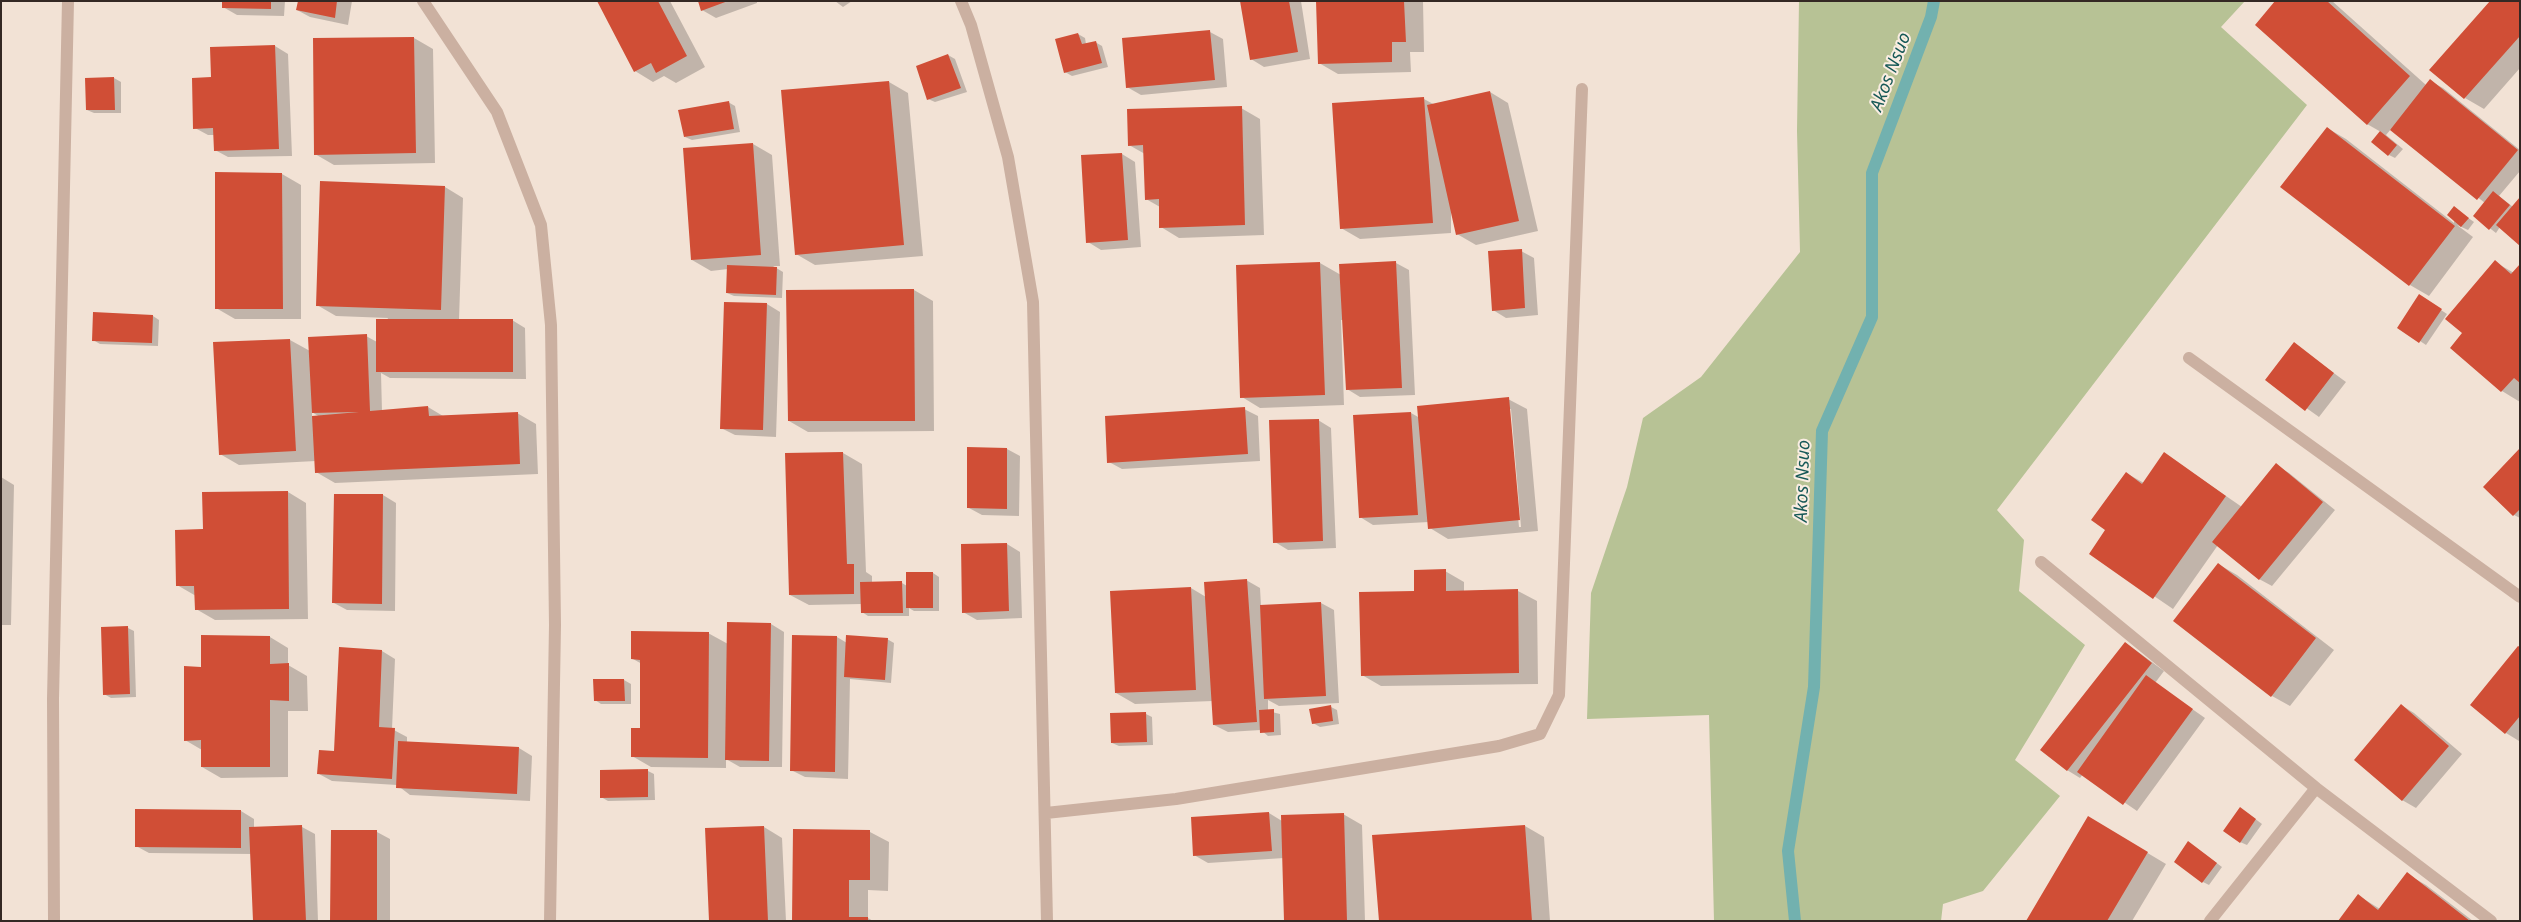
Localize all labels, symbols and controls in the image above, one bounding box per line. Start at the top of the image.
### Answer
water label: Akos Nsuo [1866,30,1916,114]
water label: Akos Nsuo [1791,439,1815,523]

